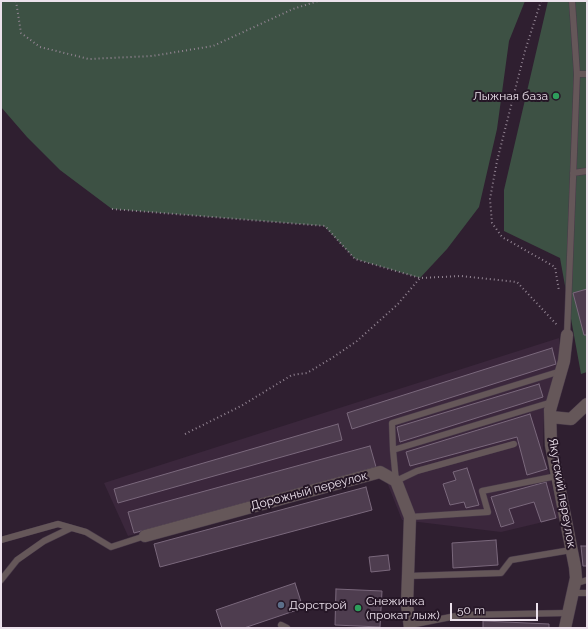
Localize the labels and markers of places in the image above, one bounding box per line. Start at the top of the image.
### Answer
place label: Лыжная база [473,89,548,103]
marker: Лыжная база [551,91,561,101]
place label: Снежинка (прокат лыж) [366,594,440,622]
place label: Дорстрой [289,598,347,612]
marker: Дорстрой [276,600,286,610]
marker: Снежинка (прокат лыж) [353,603,363,613]

